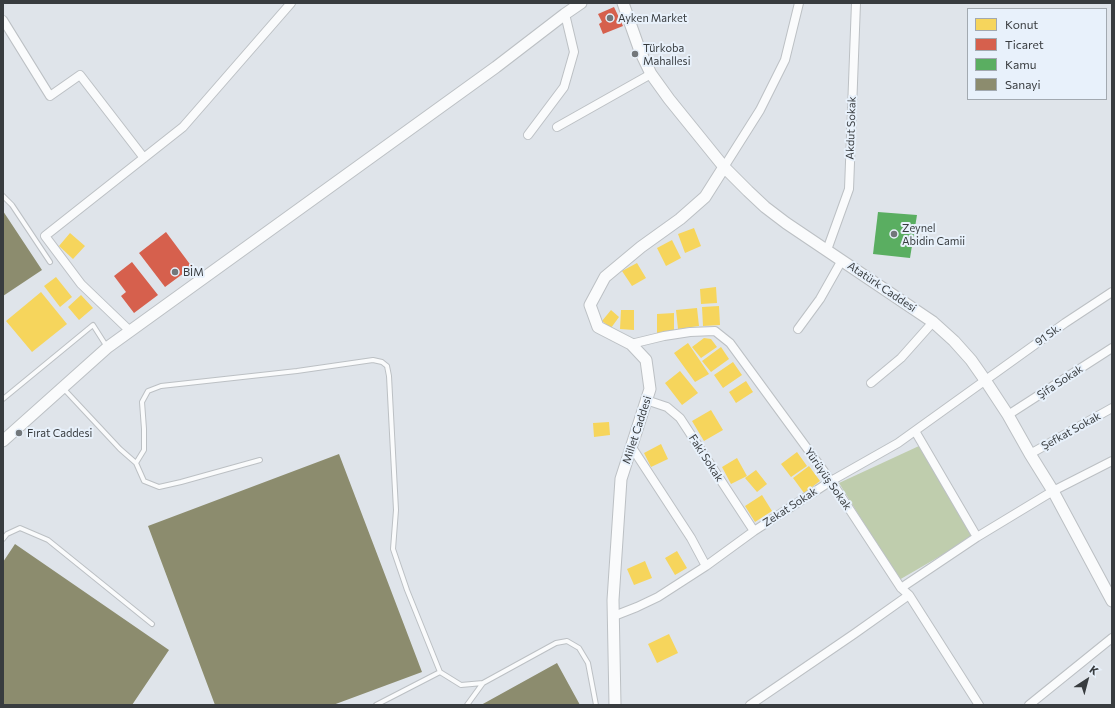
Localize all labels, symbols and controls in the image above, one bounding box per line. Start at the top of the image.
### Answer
legend [967,8,1107,100]
place label: Ayken Market [618,11,687,25]
marker: Ayken Market [605,13,615,23]
text: Konut [1005,17,1038,31]
text: Ticaret [1005,37,1044,51]
place label: Türkoba Mahallesi [643,41,690,67]
marker: Türkoba Mahallesi [630,49,640,59]
text: Kamu [1005,57,1037,71]
text: Sanayi [1005,77,1041,91]
street label: Akdut Sokak [843,96,859,160]
place label: Zeynel Abidin Camii [902,221,965,247]
marker: Zeynel Abidin Camii [889,229,899,239]
street label: Atatürk Caddesi [845,259,919,315]
place label: BİM [183,265,204,279]
marker: BİM [170,267,180,277]
street label: 91 Sk. [1033,321,1063,349]
street label: Şifa Sokak [1035,362,1085,402]
street label: Millet Caddesi [620,394,654,466]
street label: Şefkat Sokak [1039,409,1103,453]
place label: Fırat Caddesi [27,426,92,440]
marker: Fırat Caddesi [14,428,24,438]
street label: Faki Sokak [686,432,726,484]
street label: Yürüyüş Sokak [802,445,854,513]
street label: Zekat Sokak [760,485,820,529]
north arrow [1067,660,1107,700]
text: K [1087,662,1101,677]

